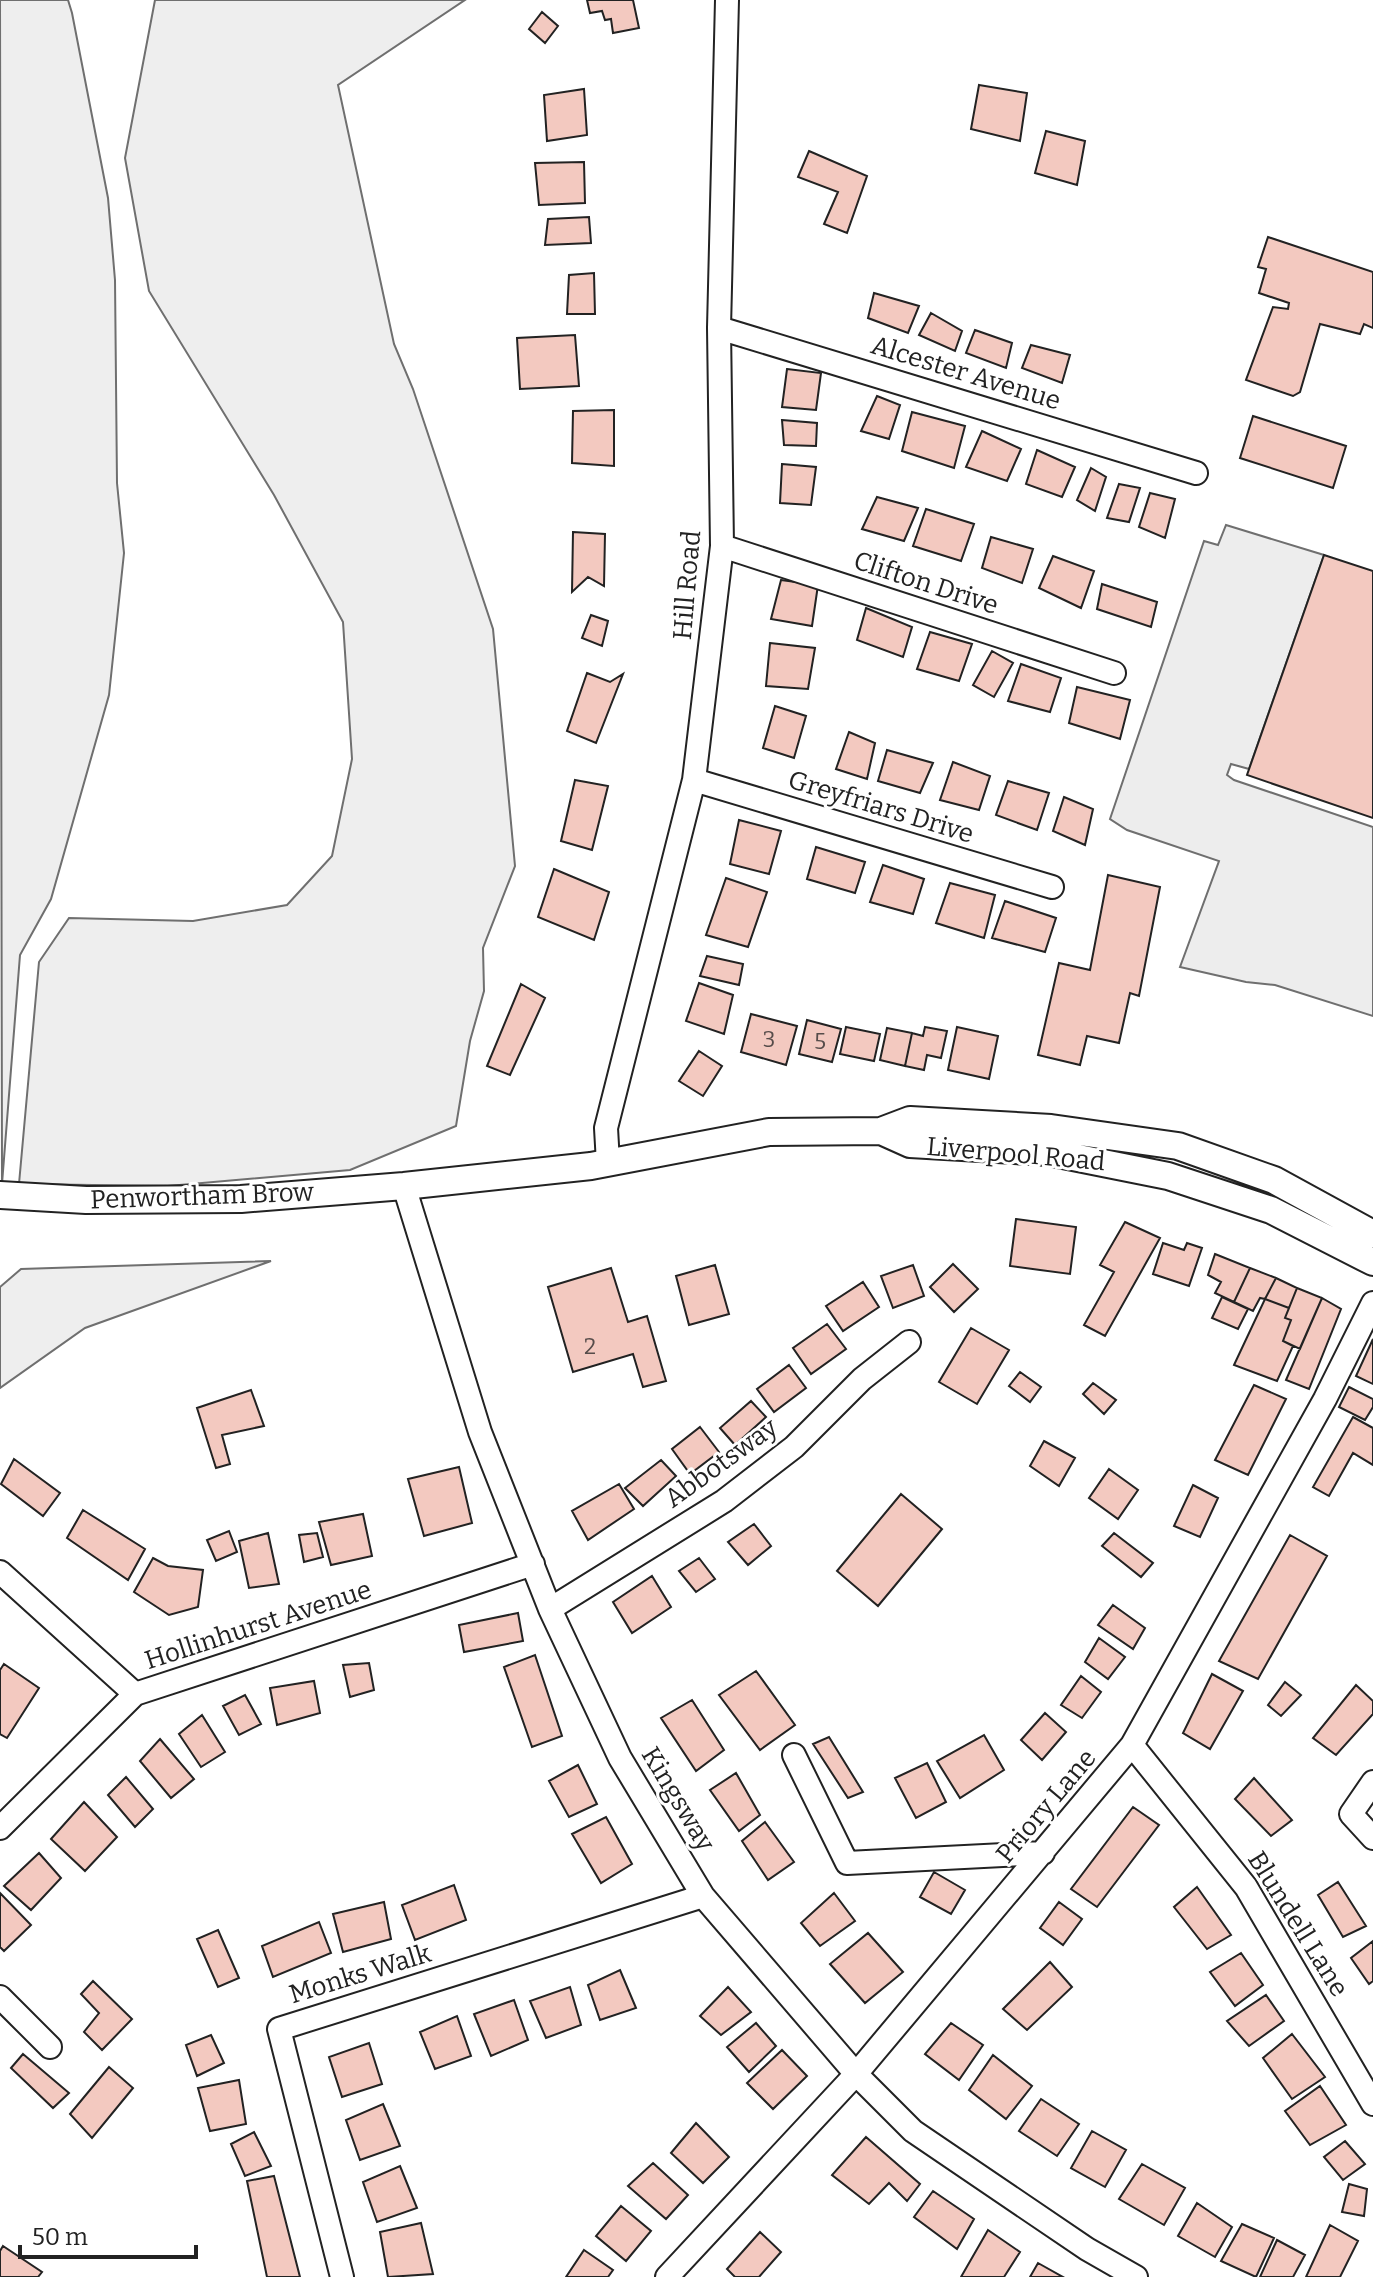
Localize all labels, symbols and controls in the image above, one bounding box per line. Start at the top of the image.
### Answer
street label: Alcester Avenue [868,329,1064,417]
street label: Hill Road [667,529,707,641]
street label: Clifton Drive [850,545,1002,621]
street label: Greyfriars Drive [784,764,978,850]
house number: 3 [763,1026,775,1053]
house number: 5 [814,1028,826,1055]
street label: Liverpool Road [925,1131,1107,1177]
street label: Penwortham Brow [90,1177,315,1215]
house number: 2 [584,1333,596,1360]
street label: Abbotsway [659,1412,784,1514]
street label: Hollinhurst Avenue [141,1574,375,1676]
street label: Kingsway [635,1741,721,1857]
street label: Priory Lane [990,1743,1102,1869]
street label: Blundell Lane [1241,1846,1355,2002]
street label: Monks Walk [285,1938,435,2010]
scale bar [20,2209,196,2259]
text: 50 m [32,2223,88,2251]

